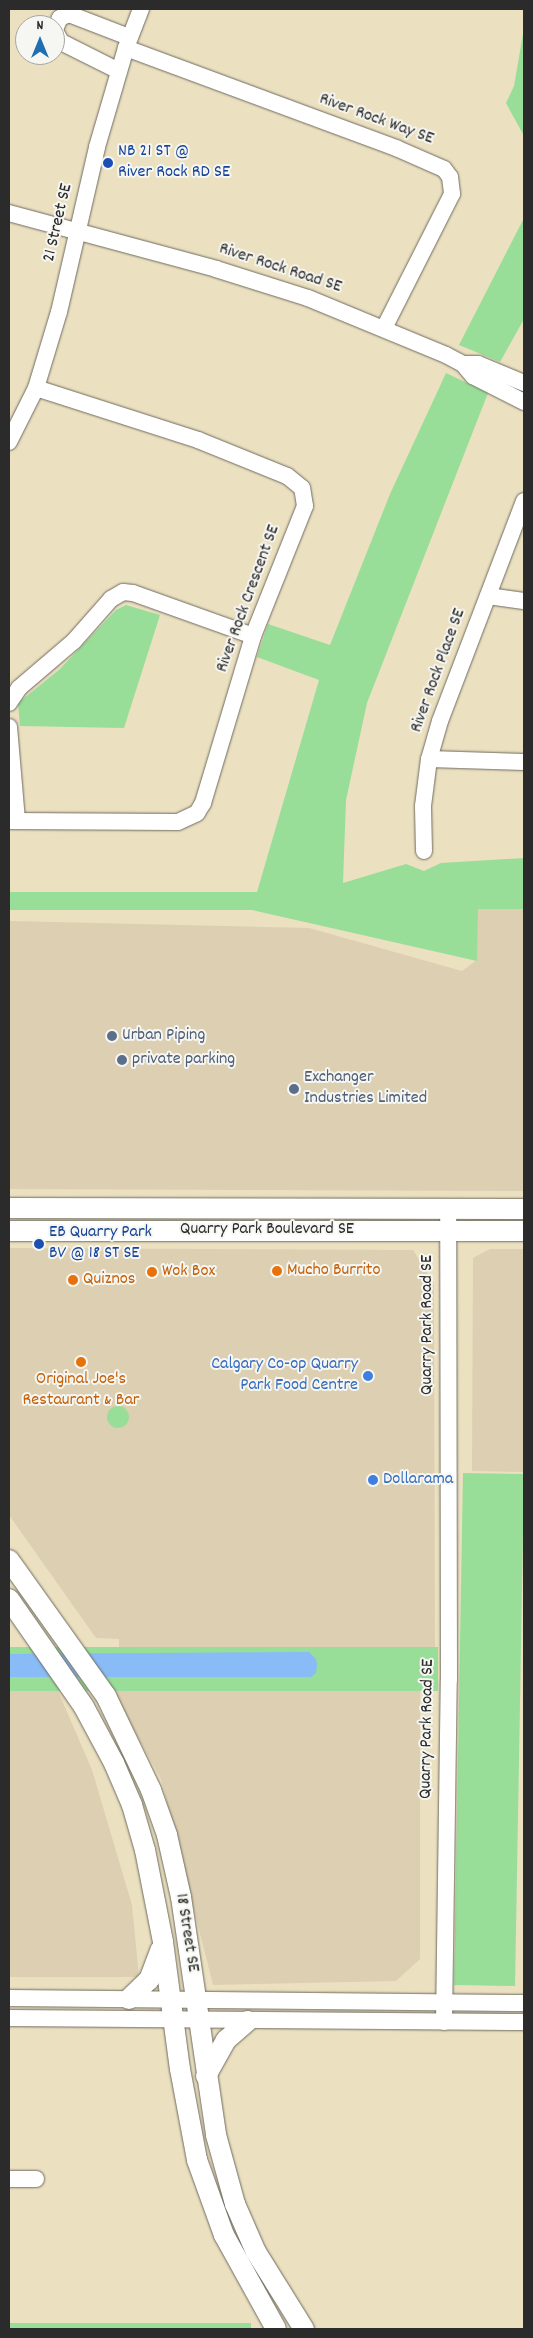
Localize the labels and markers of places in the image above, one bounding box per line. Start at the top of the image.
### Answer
place label: NB 21 ST @ River Rock RD SE [118,142,230,184]
marker: NB 21 ST @ River Rock RD SE [102,157,114,169]
place label: Urban Piping [122,1025,205,1047]
marker: Urban Piping [106,1030,118,1042]
place label: private parking [132,1049,235,1071]
marker: private parking [116,1054,128,1066]
place label: Exchanger Industries Limited [304,1068,427,1110]
marker: Exchanger Industries Limited [288,1083,300,1095]
place label: EB Quarry Park BV @ 18 ST SE [49,1223,152,1266]
marker: EB Quarry Park BV @ 18 ST SE [33,1238,45,1250]
place label: Mucho Burrito [287,1260,381,1282]
place label: Wok Box [162,1261,215,1283]
marker: Mucho Burrito [271,1265,283,1277]
marker: Wok Box [146,1266,158,1278]
place label: Quiznos [83,1269,135,1291]
marker: Quiznos [67,1274,79,1286]
place label: Calgary Co-op Quarry Park Food Centre [211,1355,358,1398]
marker: Original Joe's Restaurant & Bar [75,1356,87,1368]
place label: Original Joe's Restaurant & Bar [23,1370,139,1412]
marker: Calgary Co-op Quarry Park Food Centre [362,1370,374,1382]
place label: Dollarama [383,1469,453,1491]
marker: Dollarama [367,1474,379,1486]

